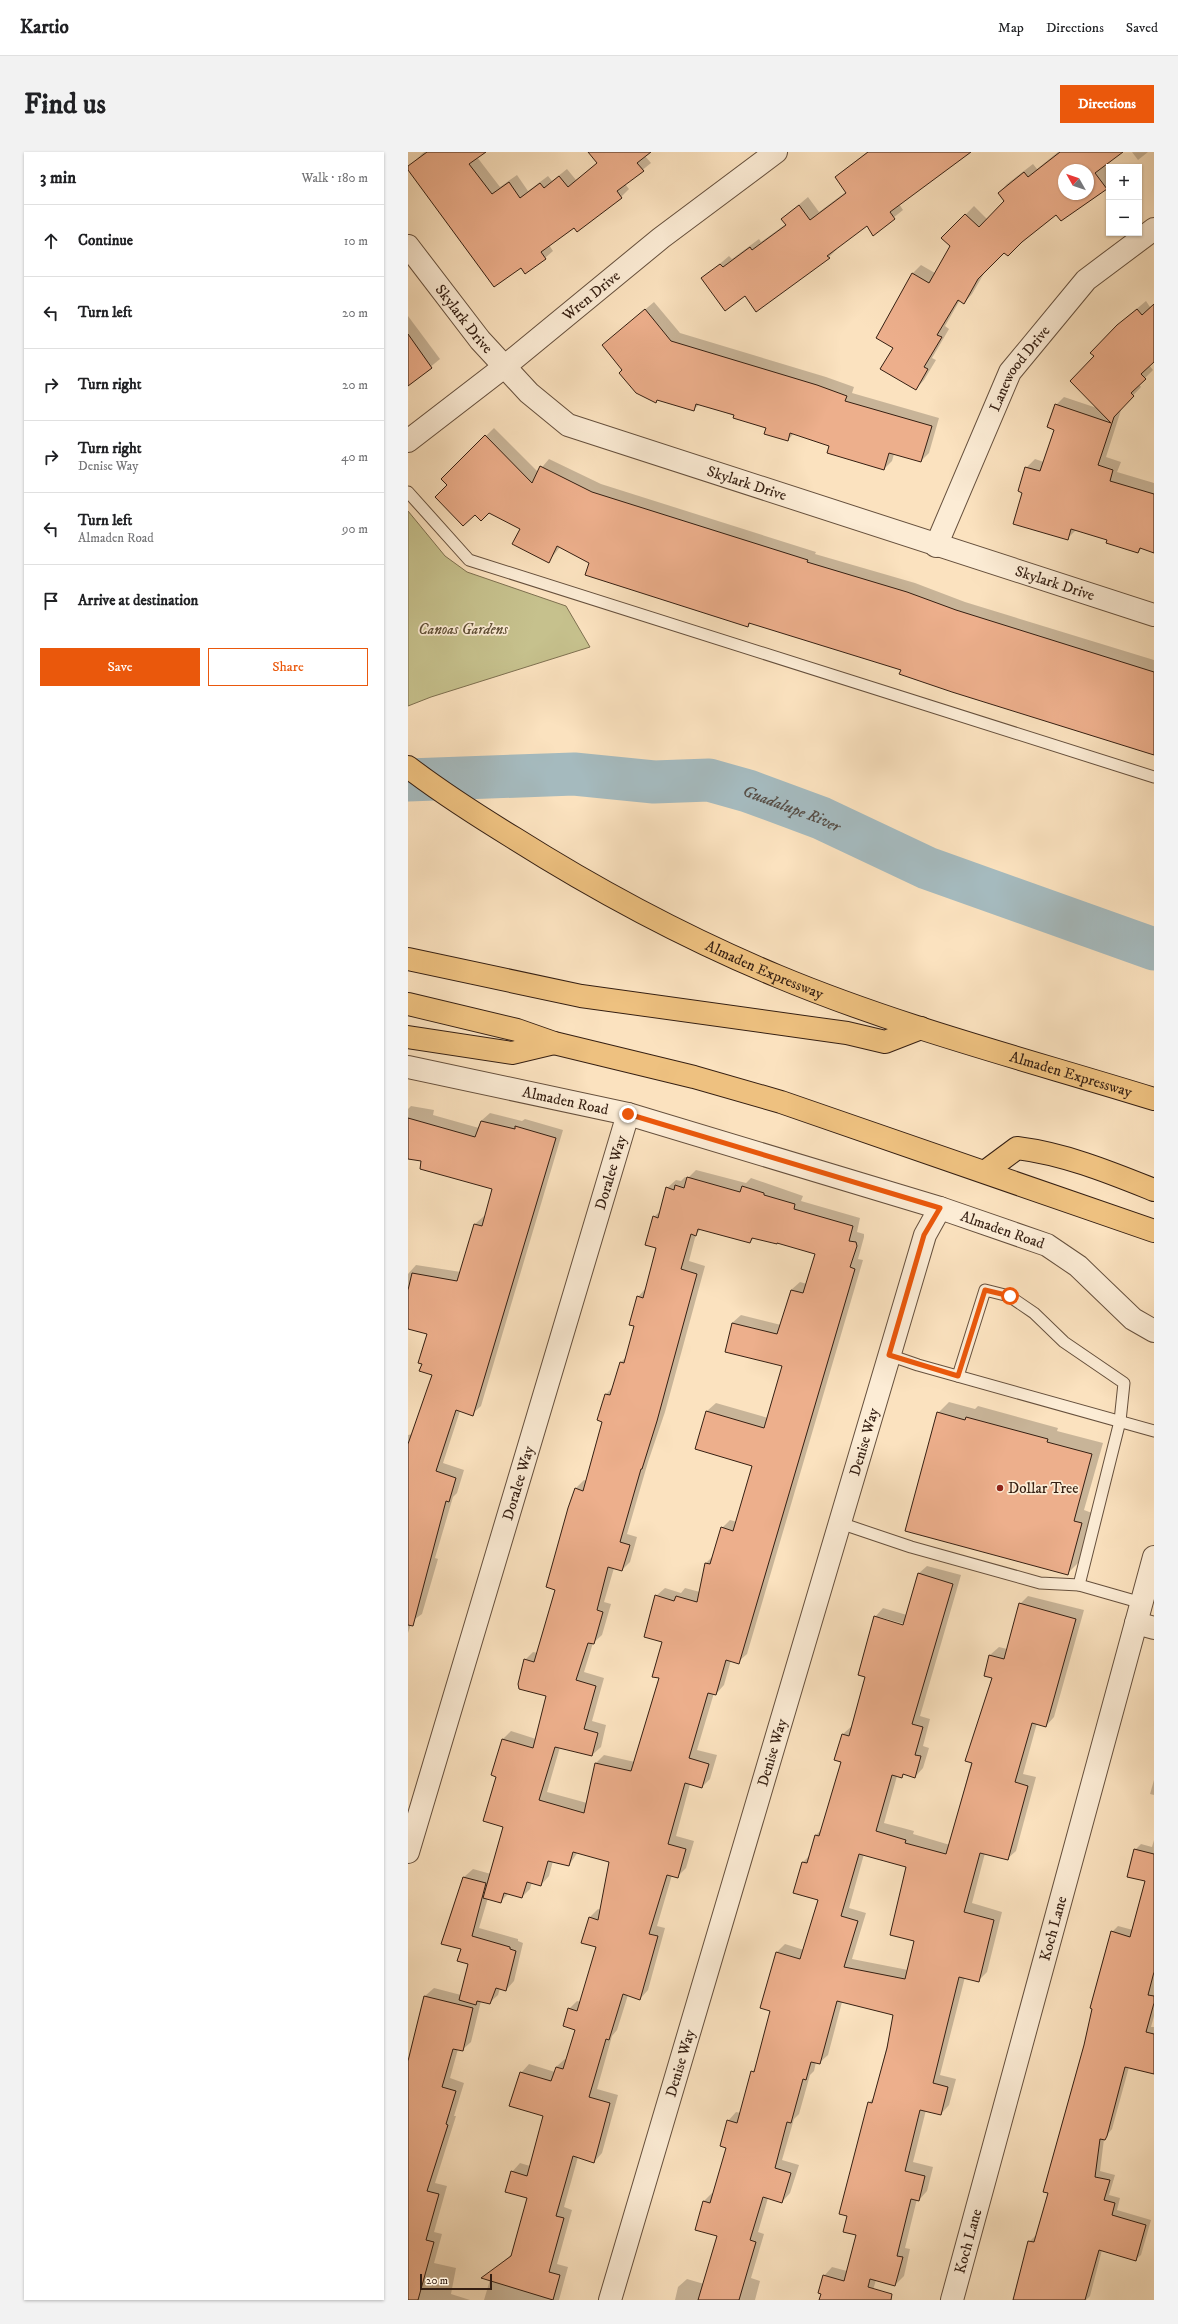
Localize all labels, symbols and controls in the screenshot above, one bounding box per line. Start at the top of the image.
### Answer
text: Kartio [20,16,69,39]
text: Map [998,19,1024,37]
text: Directions [1046,19,1104,37]
text: Saved [1126,19,1158,37]
button: Directions [1060,85,1154,123]
text: Find us [24,87,106,122]
north arrow [1058,164,1094,200]
map controls [1106,164,1142,236]
button: + [1106,164,1142,200]
text: 3 min [40,167,76,189]
text: Walk · 180 m [301,170,368,186]
button: − [1106,200,1142,236]
icon: ahead [40,230,62,252]
text: Continue [78,231,133,250]
text: 10 m [344,233,368,249]
street label: Wren Drive [558,266,624,326]
street label: Skylark Drive [431,281,497,358]
icon: left [40,302,62,324]
text: Turn left [78,303,132,322]
text: 20 m [342,305,368,321]
street label: Lanewood Drive [985,322,1054,414]
icon: right [40,374,62,396]
text: Turn right [78,375,141,394]
text: 20 m [342,377,368,393]
text: Turn right [78,439,141,458]
icon: right [40,446,62,468]
text: 40 m [341,449,368,465]
text: Denise Way [78,458,138,474]
street label: Skylark Drive [704,462,789,505]
text: Turn left [78,511,132,530]
icon: left [40,518,62,540]
text: 90 m [342,521,368,537]
text: Almaden Road [78,530,154,546]
street label: Skylark Drive [1013,562,1097,605]
icon: arrive [40,590,62,612]
text: Arrive at destination [78,591,198,610]
park label: Canoas Gardens [418,620,508,639]
button: Save [40,648,200,686]
button: Share [208,648,368,686]
water label: Guadalupe River [740,781,845,837]
street label: Almaden Expressway [702,936,827,1004]
street label: Almaden Expressway [1007,1047,1135,1102]
street label: Almaden Road [521,1083,611,1120]
route end [619,1105,637,1123]
street label: Doralee Way [591,1132,631,1212]
street label: Almaden Road [958,1207,1047,1254]
route start [1001,1287,1019,1305]
street label: Denise Way [845,1405,884,1478]
street label: Doralee Way [498,1443,539,1523]
place label: Dollar Tree [1008,1479,1078,1498]
marker: Dollar Tree [995,1483,1005,1493]
street label: Denise Way [753,1716,792,1789]
street label: Koch Lane [1036,1894,1071,1963]
street label: Denise Way [662,2026,700,2099]
street label: Koch Lane [951,2207,986,2276]
scale bar [420,2272,492,2291]
text: 20 m [426,2274,448,2288]

